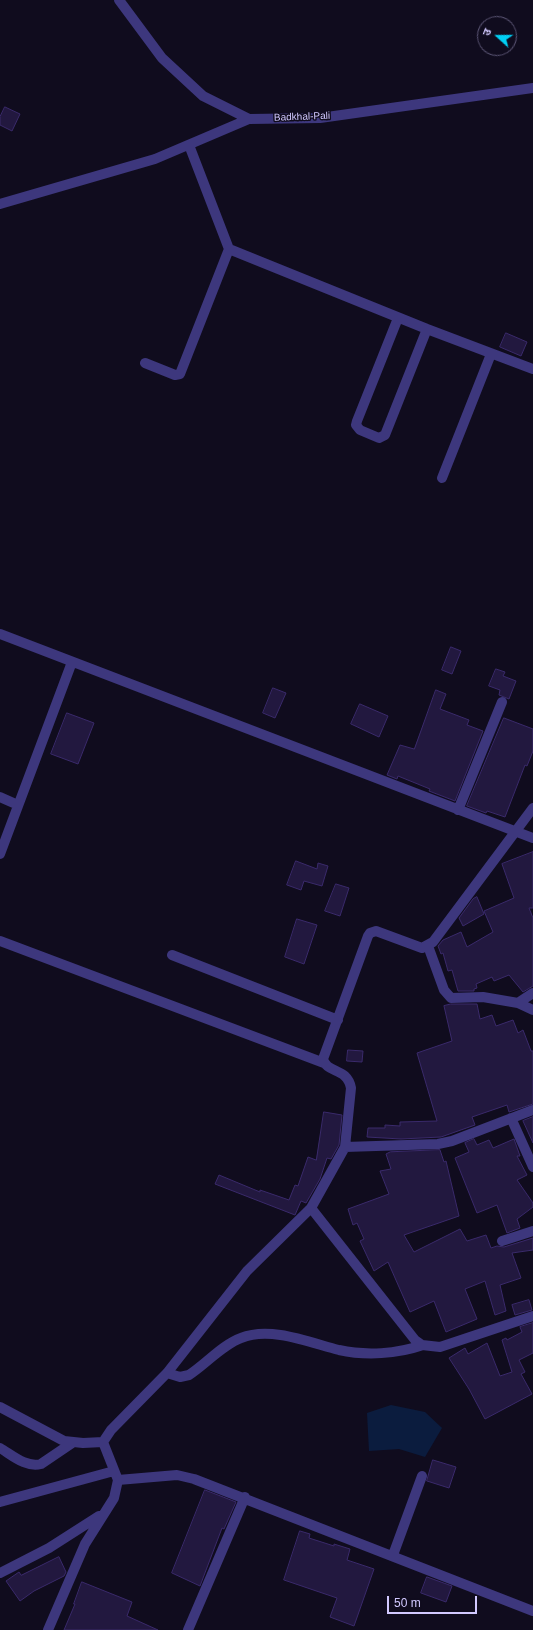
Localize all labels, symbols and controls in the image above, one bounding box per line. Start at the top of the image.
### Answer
north arrow [477,16,517,56]
text: उ [480,27,493,37]
street label: Badkhal-Pali [274,110,330,124]
scale bar [389,1588,479,1614]
text: 50 m [394,1596,421,1610]

